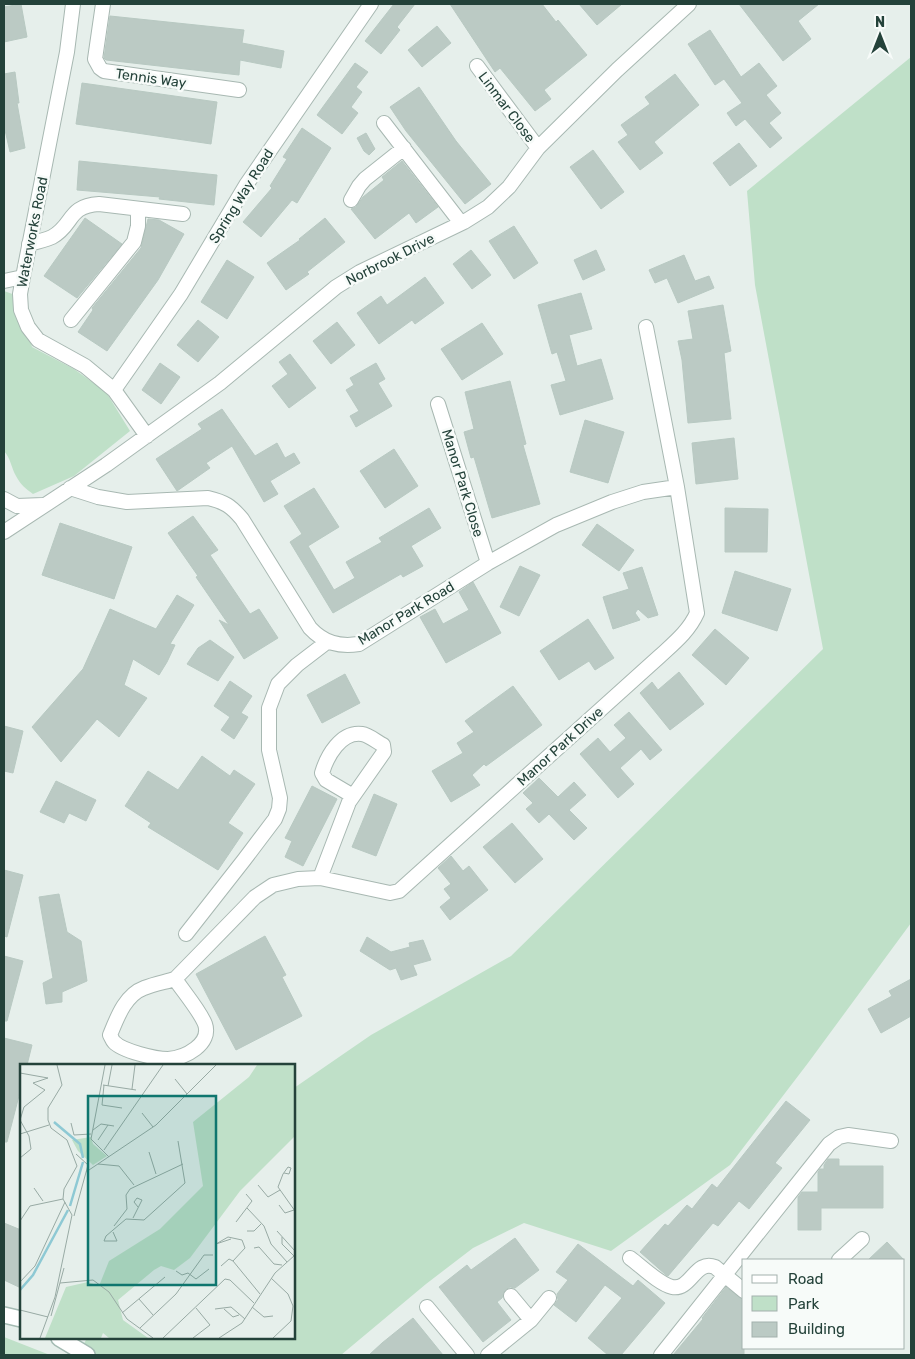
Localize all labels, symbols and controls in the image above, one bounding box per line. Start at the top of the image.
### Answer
north arrow [855,10,905,60]
text: N [875,14,885,31]
street label: Tennis Way [114,65,188,92]
street label: Linmar Close [475,69,539,146]
street label: Spring Way Road [206,146,277,247]
street label: Waterworks Road [13,175,52,289]
street label: Norbrook Drive [343,230,437,289]
street label: Manor Park Close [438,427,487,539]
street label: Manor Park Road [355,578,458,649]
street label: Manor Park Drive [514,703,607,789]
inset map [20,1064,295,1339]
legend [742,1259,905,1349]
text: Road [788,1270,824,1288]
text: Park [788,1295,819,1313]
text: Building [788,1320,845,1338]

